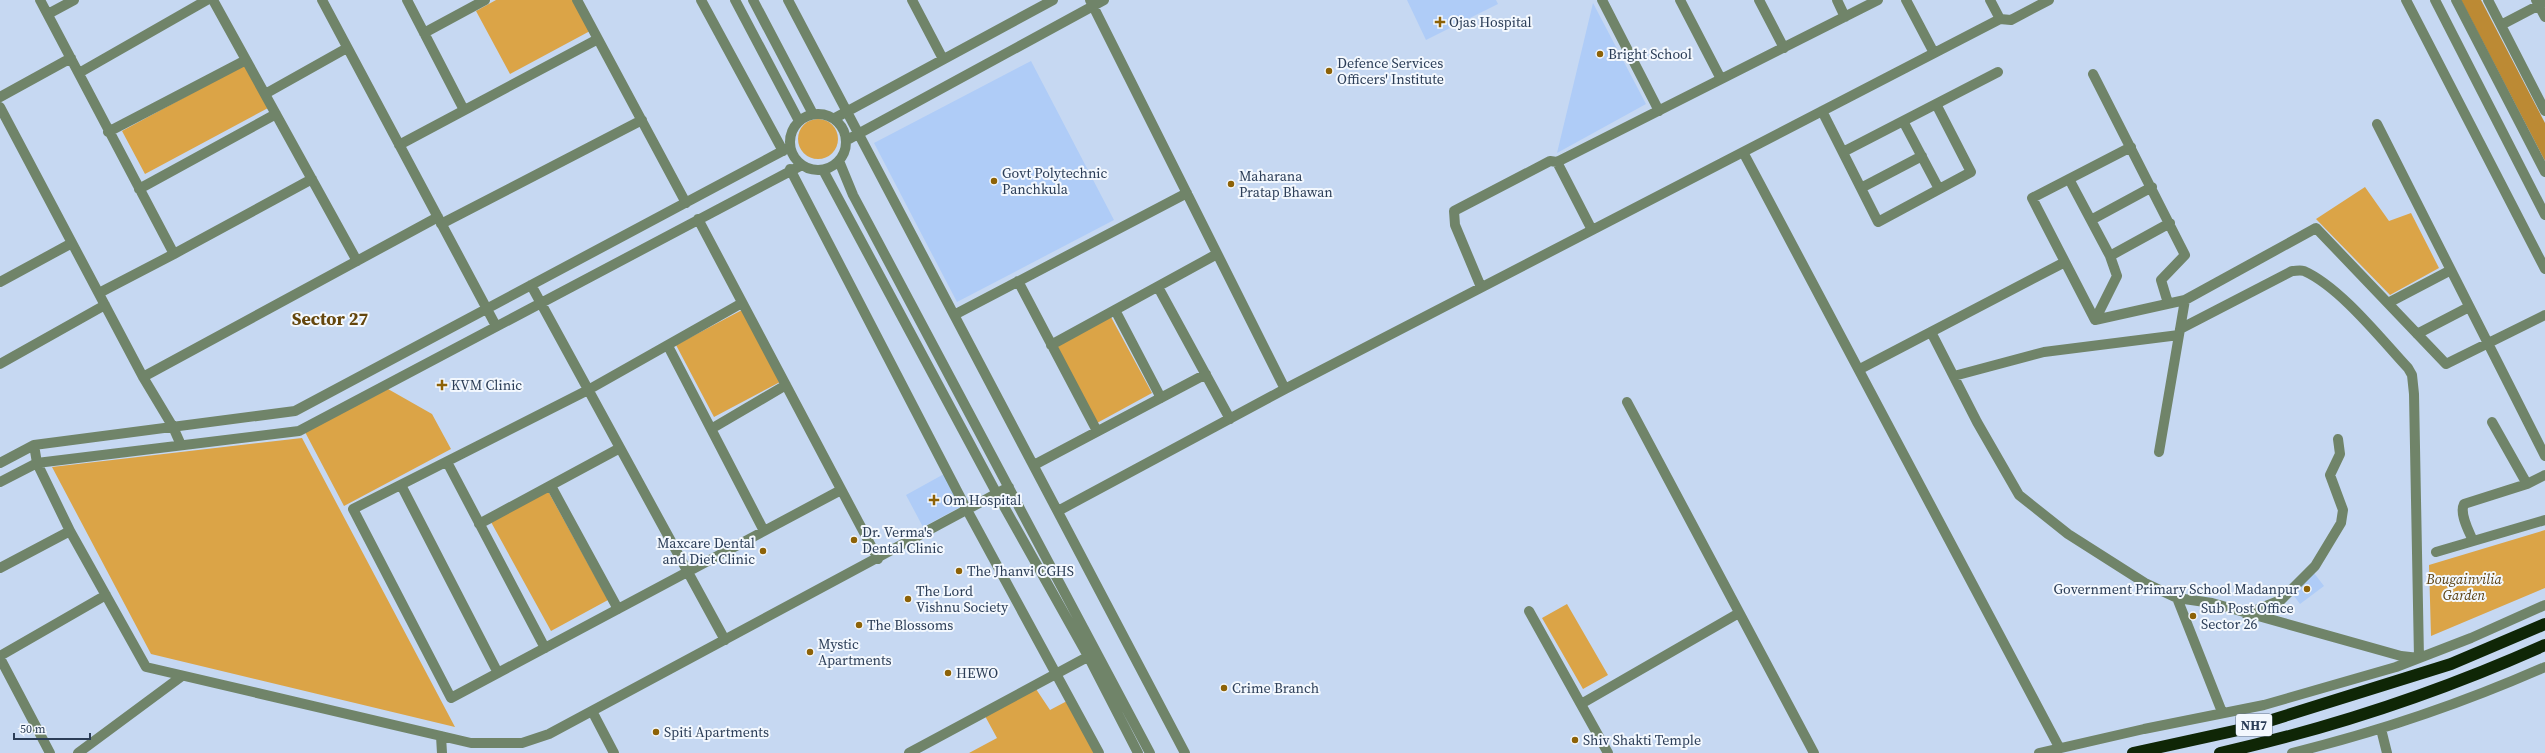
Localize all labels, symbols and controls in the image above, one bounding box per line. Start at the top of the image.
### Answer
place label: Ojas Hospital [1449,12,1532,32]
marker: Ojas Hospital [1434,16,1446,28]
place label: Bright School [1608,44,1692,64]
marker: Bright School [1595,49,1605,59]
place label: Defence Services Officers' Institute [1337,53,1444,89]
marker: Defence Services Officers' Institute [1324,66,1334,76]
place label: Govt Polytechnic Panchkula [1002,163,1108,199]
place label: Maharana Pratap Bhawan [1239,166,1333,202]
marker: Govt Polytechnic Panchkula [989,176,999,186]
marker: Maharana Pratap Bhawan [1226,179,1236,189]
district label: Sector 27 [292,306,368,331]
place label: KVM Clinic [451,375,522,395]
marker: KVM Clinic [436,379,448,391]
place label: Om Hospital [943,490,1021,510]
marker: Om Hospital [928,494,940,506]
place label: Dr. Verma's Dental Clinic [862,522,943,558]
place label: Maxcare Dental and Diet Clinic [657,533,755,569]
marker: Dr. Verma's Dental Clinic [849,535,859,545]
marker: Maxcare Dental and Diet Clinic [758,546,768,556]
place label: The Jhanvi CGHS [967,561,1074,581]
marker: The Jhanvi CGHS [954,566,964,576]
park label: Bougainvilia Garden [2425,569,2502,605]
place label: Government Primary School Madanpur [2053,579,2299,599]
place label: The Lord Vishnu Society [916,581,1009,617]
marker: Government Primary School Madanpur [2302,584,2312,594]
marker: The Lord Vishnu Society [903,594,913,604]
place label: Sub Post Office Sector 26 [2201,598,2294,634]
marker: Sub Post Office Sector 26 [2188,611,2198,621]
place label: The Blossoms [867,615,953,635]
marker: The Blossoms [854,620,864,630]
place label: Mystic Apartments [818,634,892,670]
marker: Mystic Apartments [805,647,815,657]
place label: HEWO [956,663,998,683]
marker: HEWO [943,668,953,678]
place label: Crime Branch [1232,678,1319,698]
marker: Crime Branch [1219,683,1229,693]
road number: NH7 [2236,714,2272,736]
scale bar [14,715,90,741]
text: 50 m [20,721,46,737]
place label: Spiti Apartments [664,722,769,742]
marker: Spiti Apartments [651,727,661,737]
place label: Shiv Shakti Temple [1583,730,1701,750]
marker: Shiv Shakti Temple [1570,735,1580,745]

